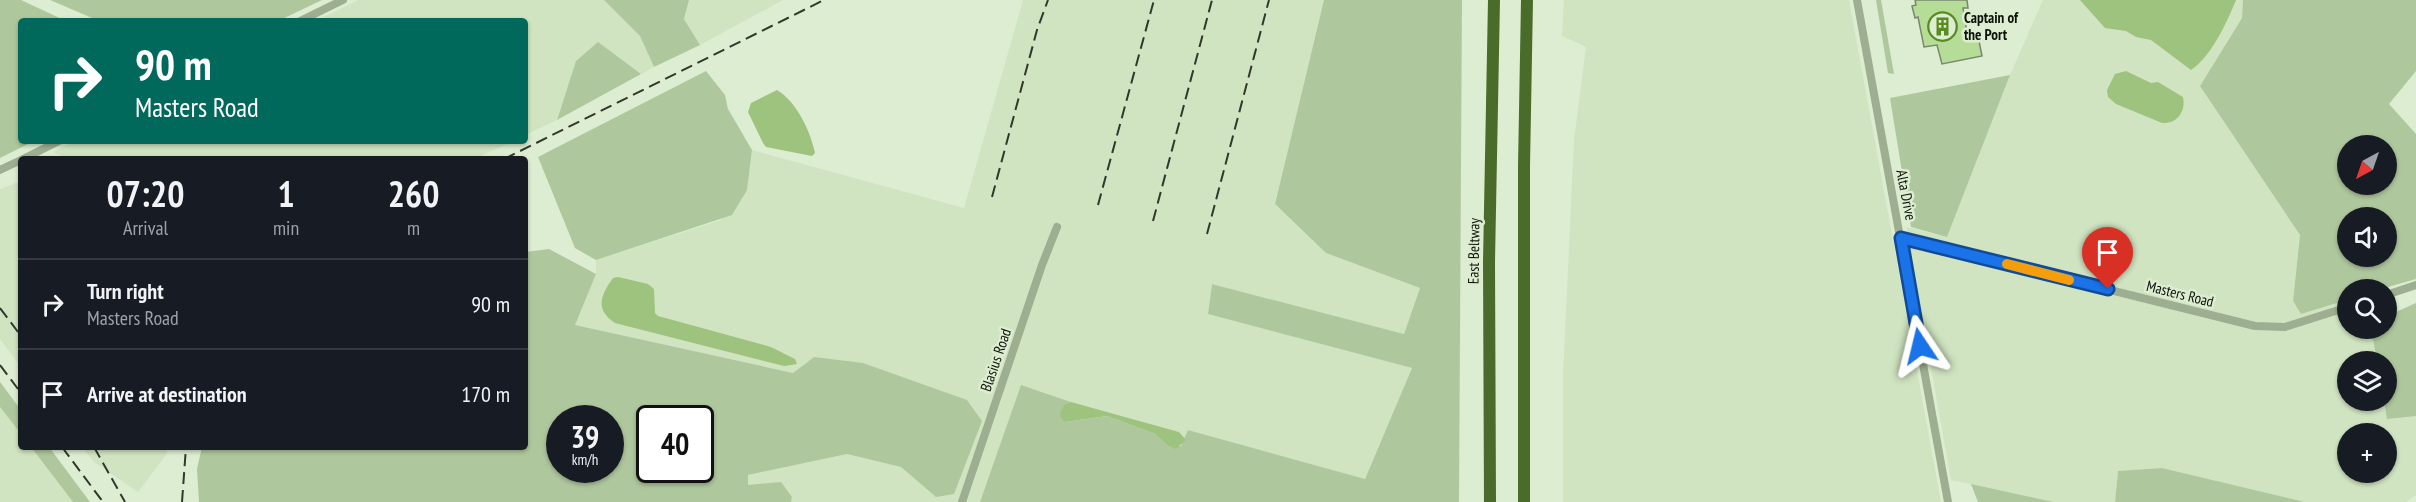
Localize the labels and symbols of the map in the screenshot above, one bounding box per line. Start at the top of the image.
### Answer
place label: Captain of the Port [1964,8,2019,44]
building icon: Captain of the Port [1927,11,1959,43]
north arrow [2337,135,2397,195]
street label: Alta Drive [1892,168,1921,222]
street label: East Beltway [1463,217,1484,284]
pin [2082,227,2133,289]
street label: Masters Road [2144,276,2216,311]
position arrow [1888,314,1952,378]
street label: Blasius Road [976,326,1015,394]
speed limit sign: 40 [636,405,714,483]

